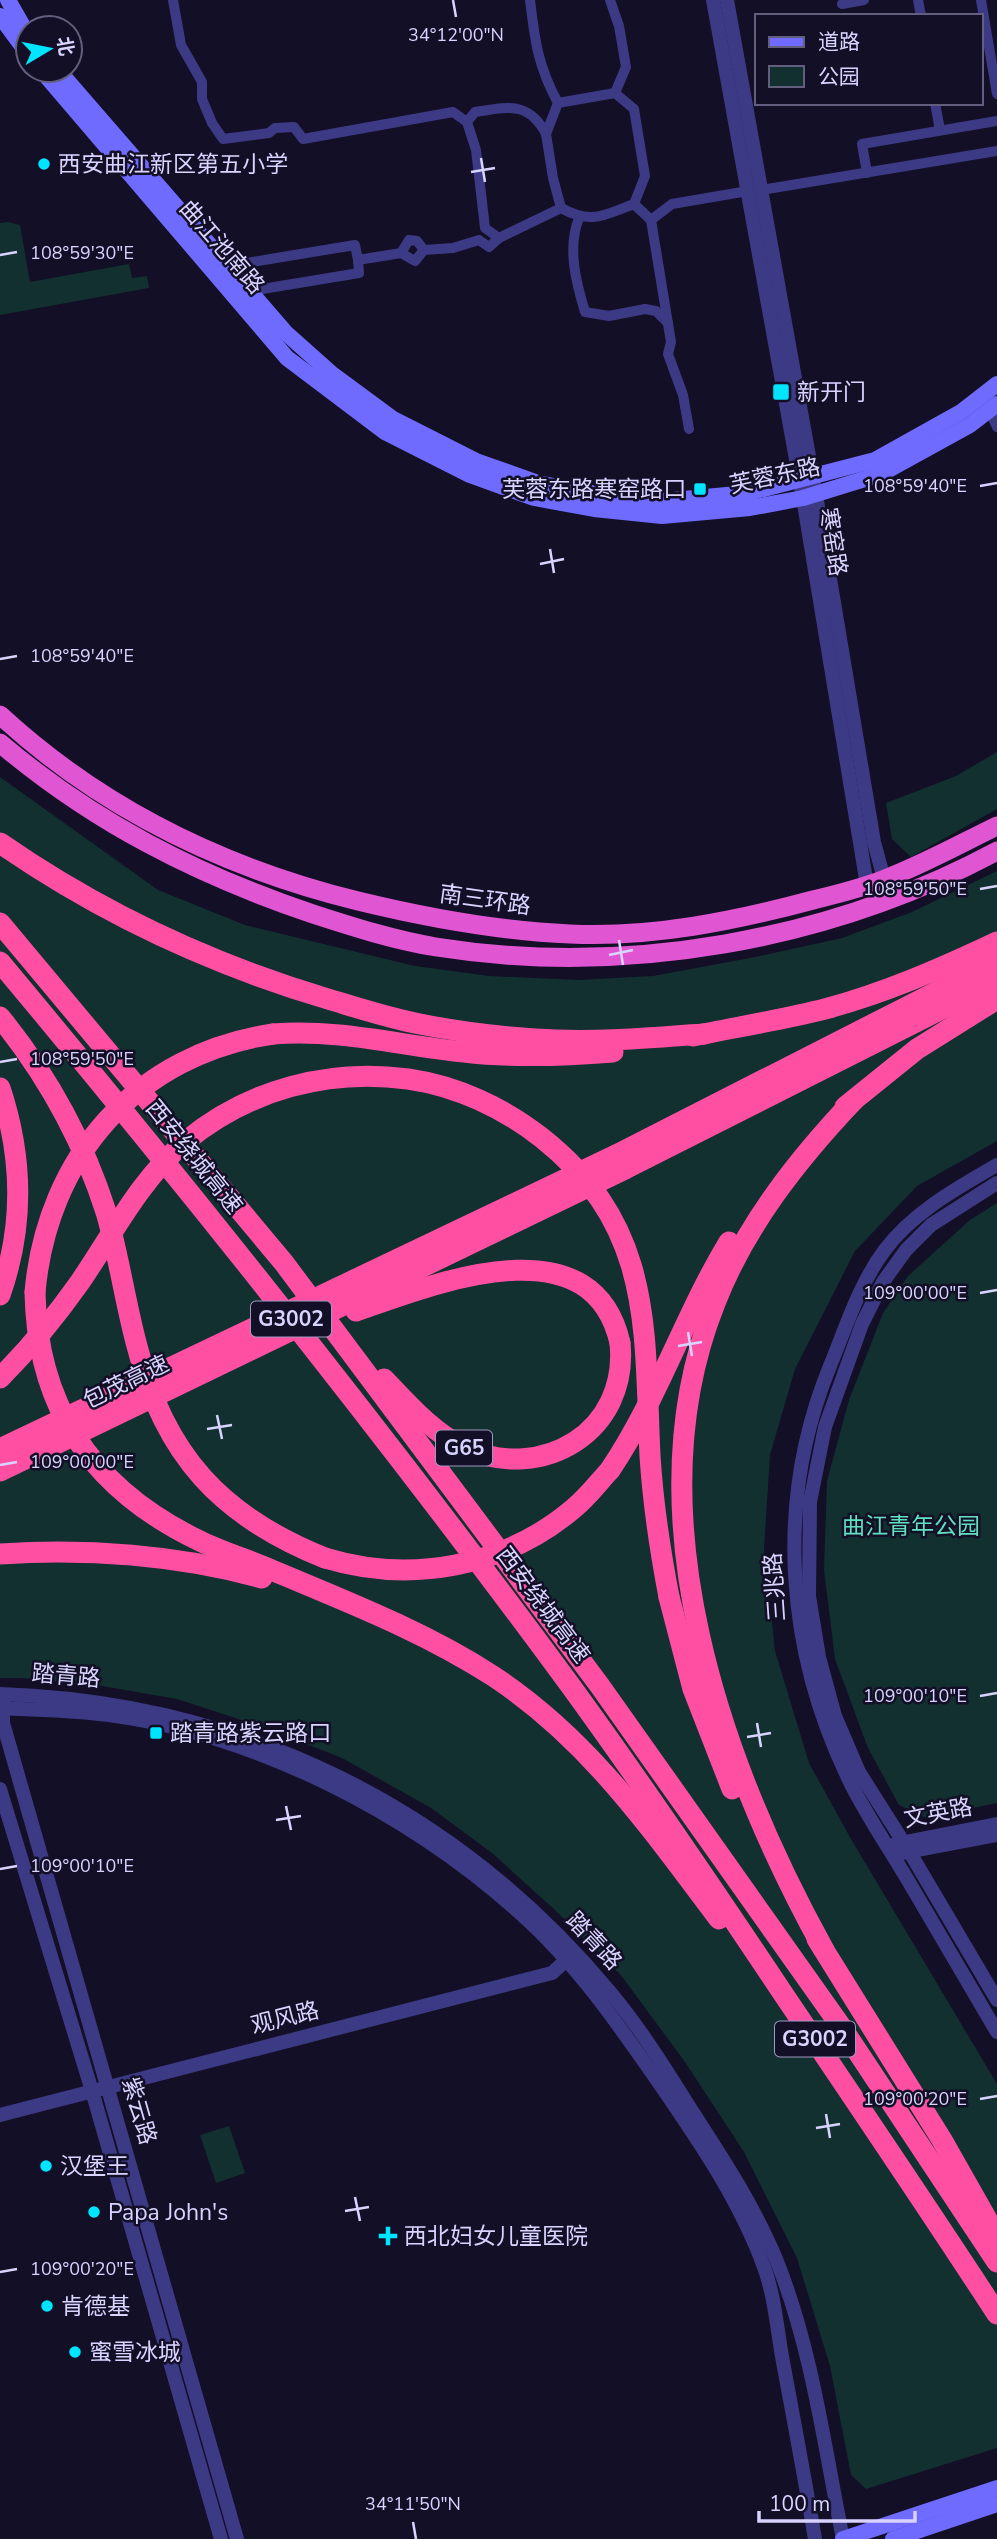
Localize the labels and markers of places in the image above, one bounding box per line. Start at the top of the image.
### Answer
place label: 西安曲江新区第五小学 [58,149,288,180]
marker: 西安曲江新区第五小学 [36,156,52,172]
place label: 新开门 [797,377,866,408]
marker: 新开门 [771,382,791,402]
place label: 芙蓉东路寒窑路口 [502,474,686,505]
marker: 芙蓉东路寒窑路口 [692,481,708,497]
place label: 踏青路紫云路口 [170,1718,331,1749]
marker: 踏青路紫云路口 [148,1725,164,1741]
place label: 汉堡王 [60,2151,129,2182]
marker: 汉堡王 [38,2158,54,2174]
place label: Papa John's [108,2197,228,2228]
marker: Papa John's [86,2204,102,2220]
place label: 西北妇女儿童医院 [404,2221,588,2252]
marker: 西北妇女儿童医院 [378,2226,398,2246]
place label: 肯德基 [61,2291,130,2322]
marker: 肯德基 [39,2298,55,2314]
place label: 蜜雪冰城 [89,2337,181,2368]
marker: 蜜雪冰城 [67,2344,83,2360]

